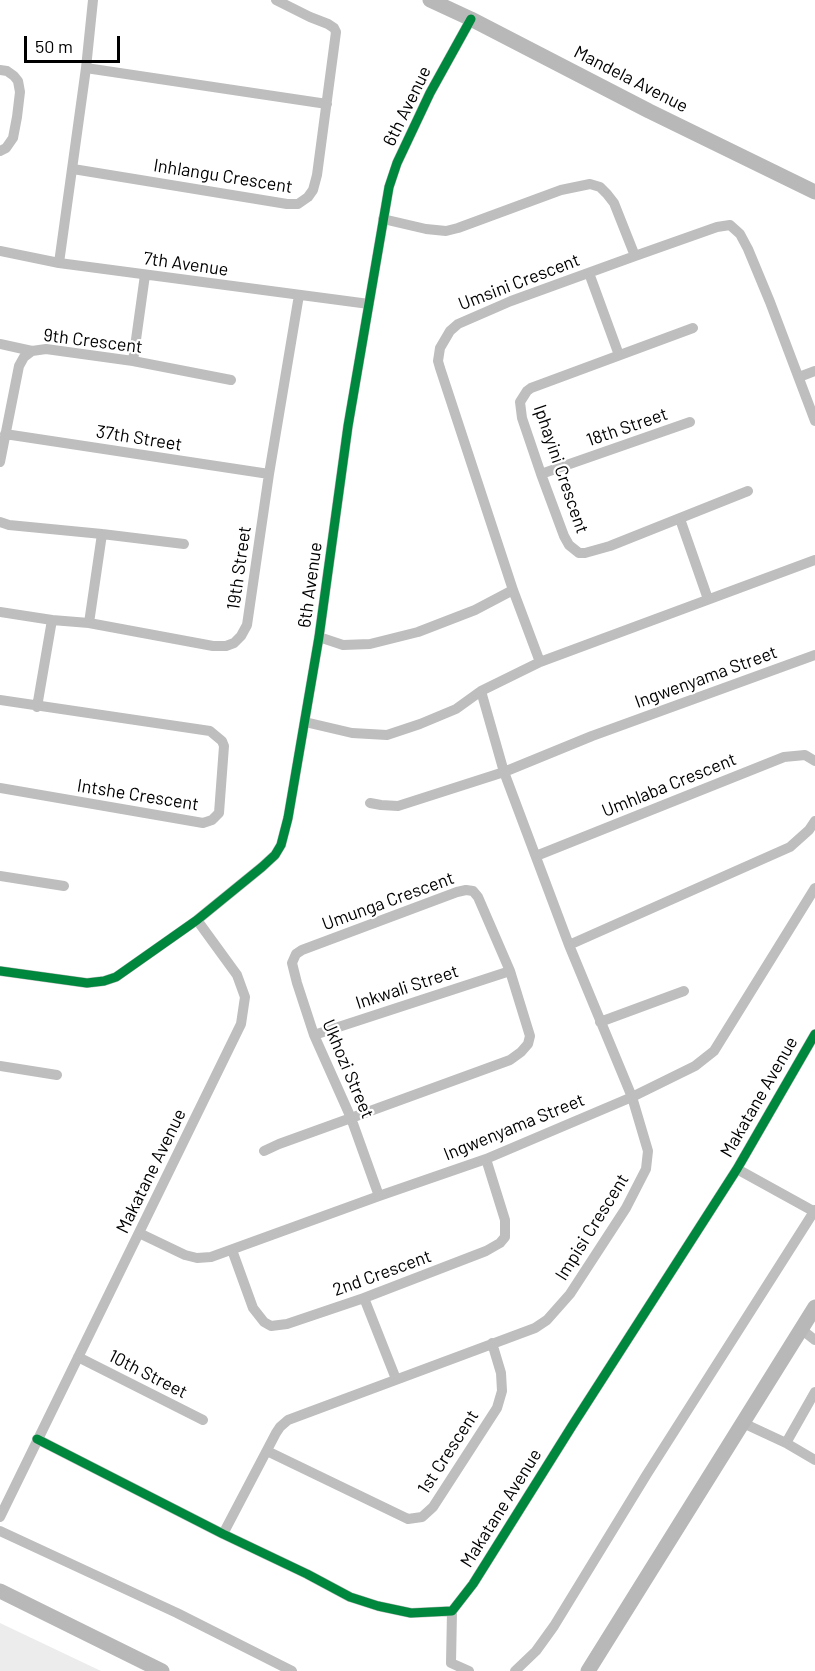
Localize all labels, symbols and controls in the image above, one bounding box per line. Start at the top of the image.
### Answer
scale bar [27,24,123,62]
text: 50 m [35,35,73,57]
street label: Mandela Avenue [570,41,692,117]
street label: 6th Avenue [378,62,436,150]
street label: Inhlangu Crescent [152,154,294,198]
street label: 7th Avenue [142,247,230,281]
street label: Umsini Crescent [455,249,583,315]
street label: 9th Crescent [42,324,144,358]
street label: Iphayini Crescent [529,402,593,536]
street label: 18th Street [583,403,671,451]
street label: 37th Street [94,421,184,455]
street label: 19th Street [222,525,256,611]
street label: 6th Avenue [293,541,327,629]
street label: Ingwenyama Street [632,641,780,713]
street label: Umhlaba Crescent [599,748,739,822]
street label: Intshe Crescent [76,775,200,815]
street label: Umunga Crescent [319,867,457,935]
street label: Inkwali Street [353,960,461,1014]
street label: Ukhozi Street [317,1016,379,1122]
street label: Makatane Avenue [716,1033,802,1161]
street label: Ingwenyama Street [440,1089,588,1165]
street label: Makatane Avenue [112,1105,190,1237]
street label: Impisi Crescent [551,1170,633,1284]
street label: 2nd Crescent [330,1245,434,1301]
street label: 10th Street [105,1345,191,1403]
street label: 1st Crescent [413,1406,483,1498]
street label: Makatane Avenue [456,1445,546,1571]

